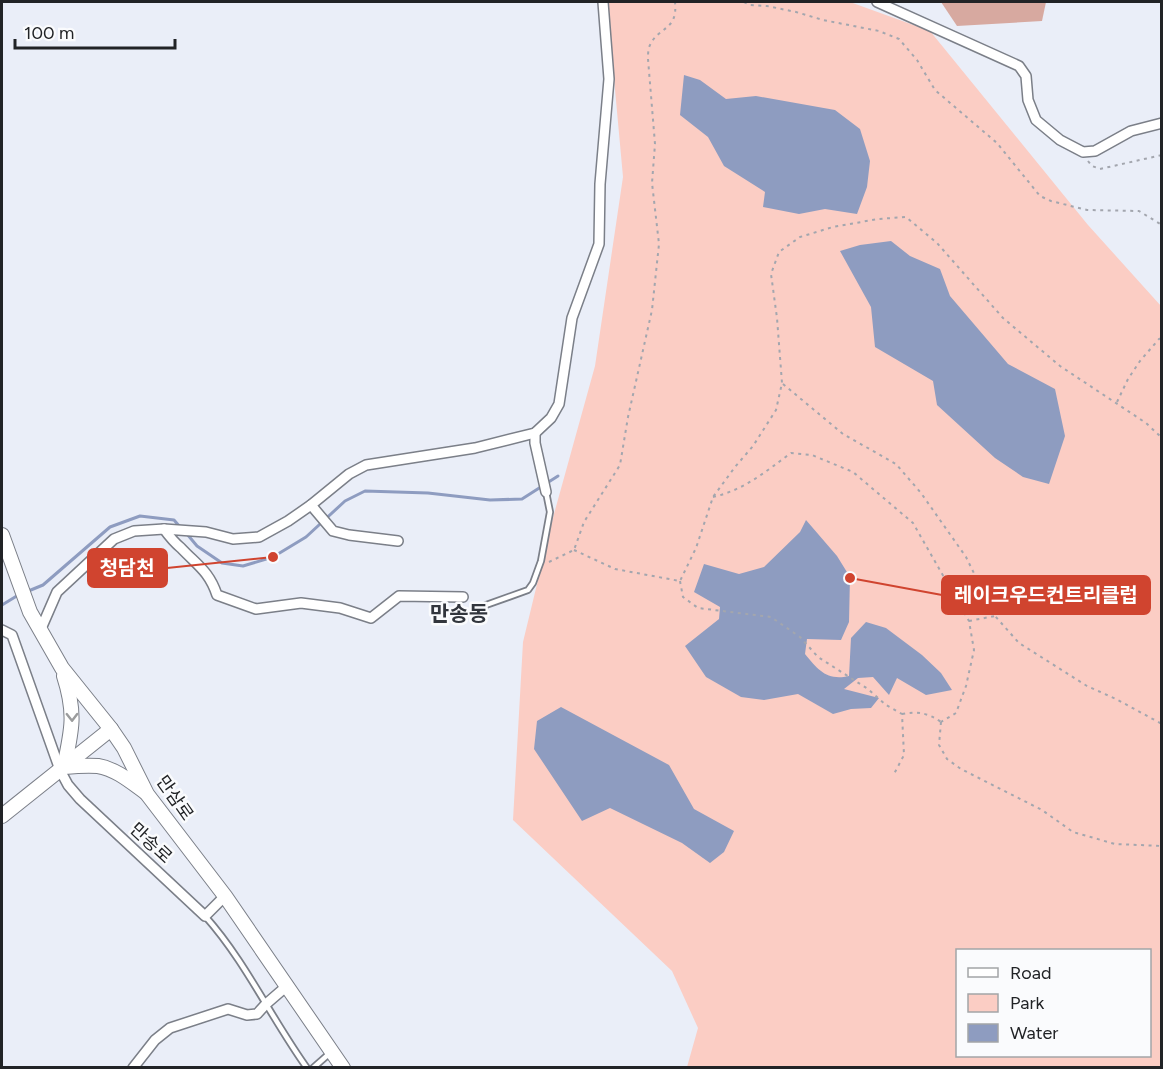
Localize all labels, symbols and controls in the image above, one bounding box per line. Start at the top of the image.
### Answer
scale bar [15,12,176,50]
text: 100 m [24,22,74,44]
callout: 청담천 [88,549,167,587]
text: 청담천 [99,556,155,580]
callout: 레이크우드컨트리클럽 [942,576,1150,614]
text: 레이크우드컨트리클럽 [954,583,1138,607]
district label: 만송동 [430,601,488,626]
one-way arrow [66,712,78,721]
street label: 만삼로 [152,771,198,825]
street label: 만송로 [125,818,177,868]
legend [956,949,1151,1057]
text: Road [1010,962,1051,984]
text: Park [1010,992,1045,1014]
text: Water [1010,1022,1058,1044]

